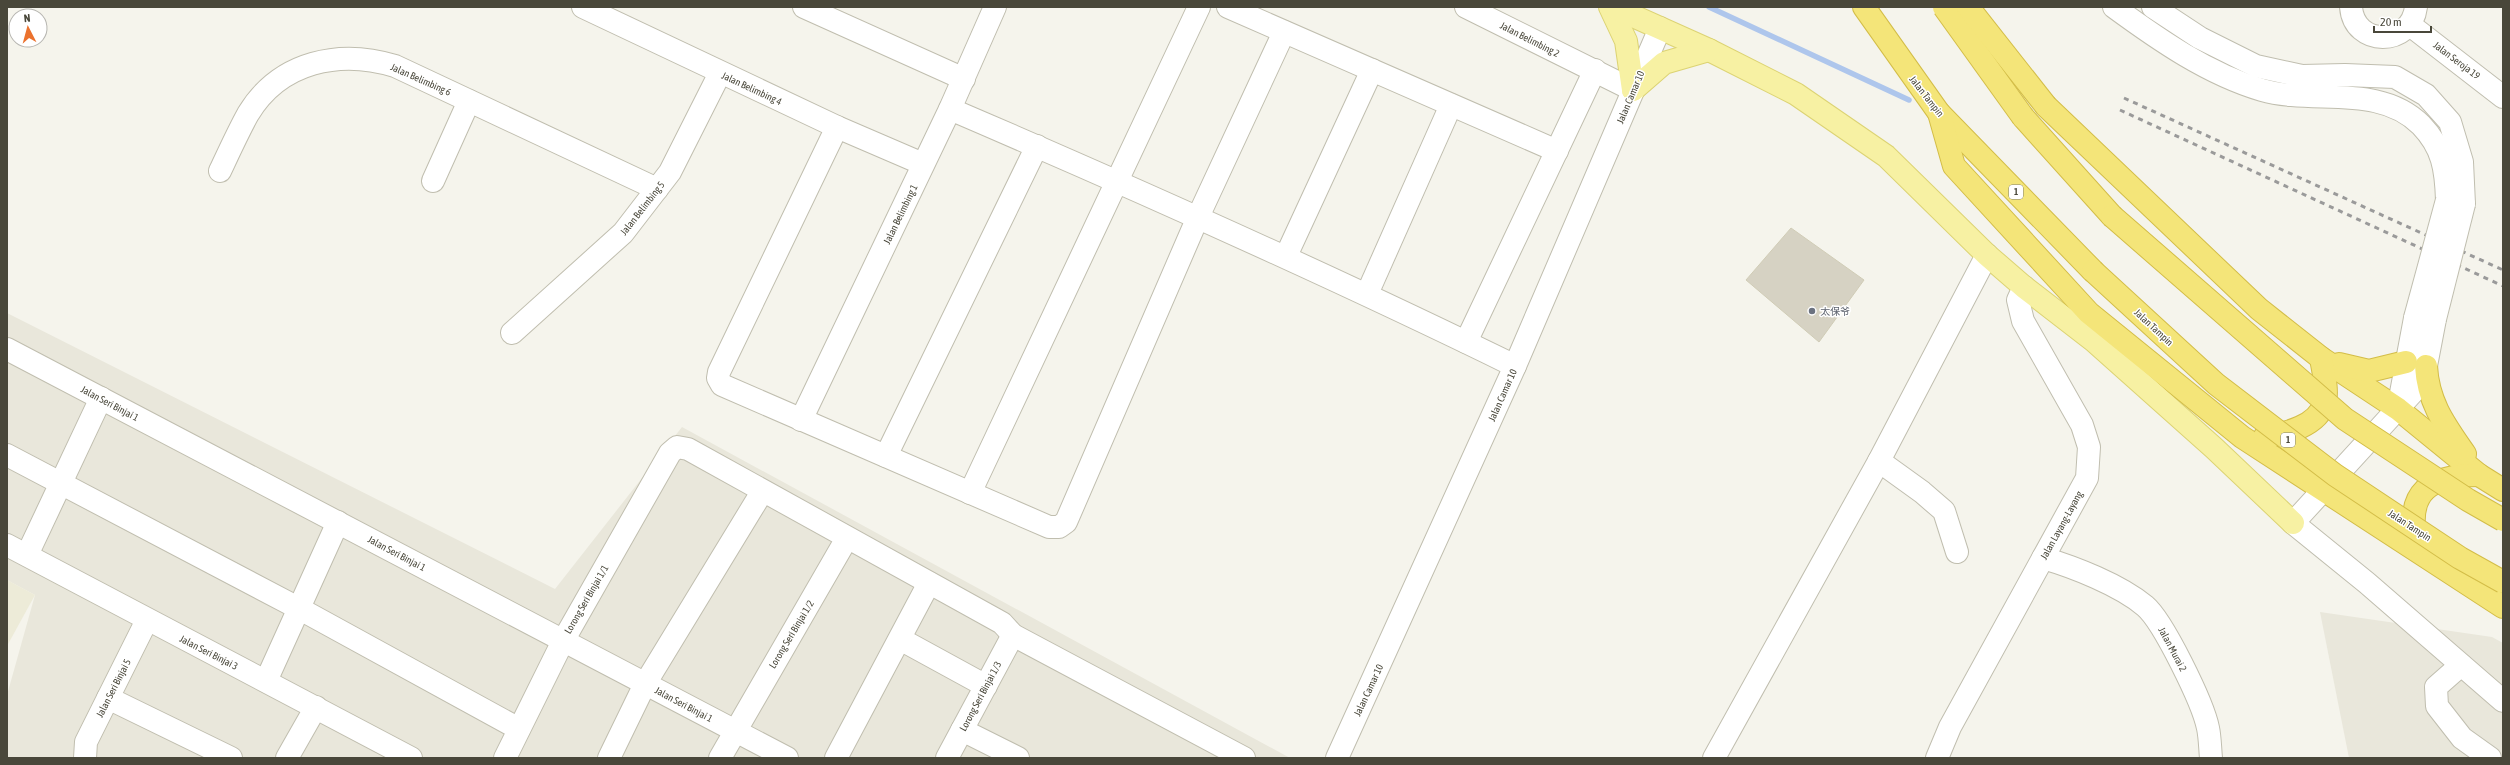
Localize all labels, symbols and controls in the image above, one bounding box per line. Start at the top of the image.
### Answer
north arrow [8,8,48,48]
scale bar [2374,8,2431,34]
text: N [23,12,31,24]
text: 20 m [2380,15,2402,29]
street label: Jalan Belimbing 2 [1498,20,1562,59]
street label: Jalan Seroja 19 [2431,39,2482,82]
street label: Jalan Belimbing 6 [389,61,453,98]
street label: Jalan Camar 10 [1614,69,1647,125]
street label: Jalan Belimbing 4 [720,70,784,107]
street label: Jalan Tampin [1907,74,1946,119]
street label: Jalan Belimbing 5 [618,179,667,237]
street label: Jalan Belimbing 1 [881,182,920,246]
road number: 1 [2009,185,2023,199]
marker: 太保爷 [1807,306,1817,316]
place label: 太保爷 [1820,306,1850,317]
street label: Jalan Tampin [2132,307,2175,348]
street label: Jalan Camar 10 [1486,367,1519,423]
street label: Jalan Seri Binjai 1 [79,384,141,423]
road number: 1 [2281,433,2295,447]
street label: Jalan Layang-Layang [2038,488,2085,561]
street label: Jalan Tampin [2386,508,2433,543]
street label: Jalan Seri Binjai 1 [366,534,428,573]
street label: Lorong Seri Binjai 1/1 [562,563,611,636]
street label: Lorong Seri Binjai 1/2 [767,598,816,670]
street label: Jalan Murai 2 [2156,625,2189,674]
street label: Jalan Seri Binjai 3 [178,633,240,672]
street label: Jalan Seri Binjai 5 [94,657,133,719]
street label: Lorong Seri Binjai 1/3 [957,659,1004,733]
street label: Jalan Camar 10 [1352,662,1385,718]
street label: Jalan Seri Binjai 1 [653,685,715,724]

